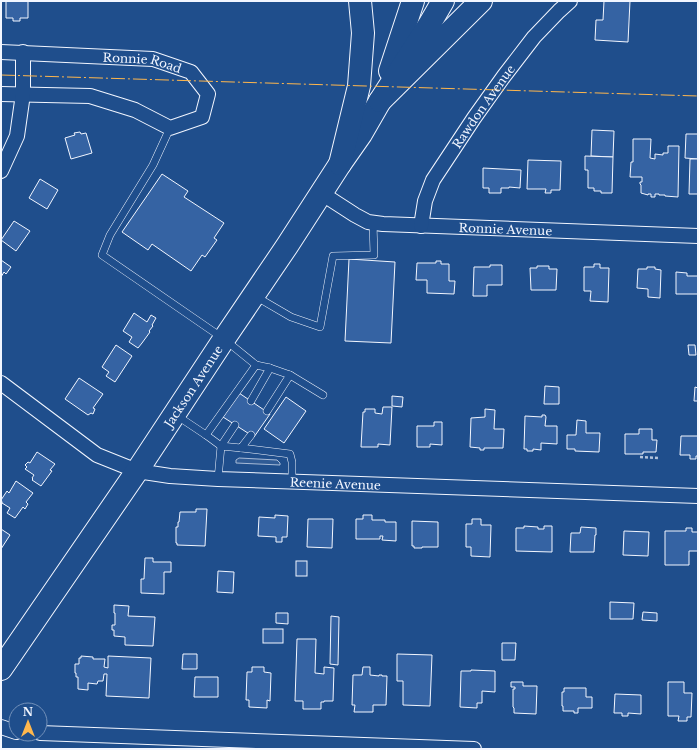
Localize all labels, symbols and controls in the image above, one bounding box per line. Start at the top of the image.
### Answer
street label: Ronnie Road [102,49,184,76]
street label: Rawdon Avenue [449,61,518,151]
street label: Ronnie Avenue [459,219,553,238]
street label: Jackson Avenue [159,342,226,432]
street label: Reenie Avenue [290,474,381,492]
north arrow [8,702,48,742]
text: N [23,705,34,719]

